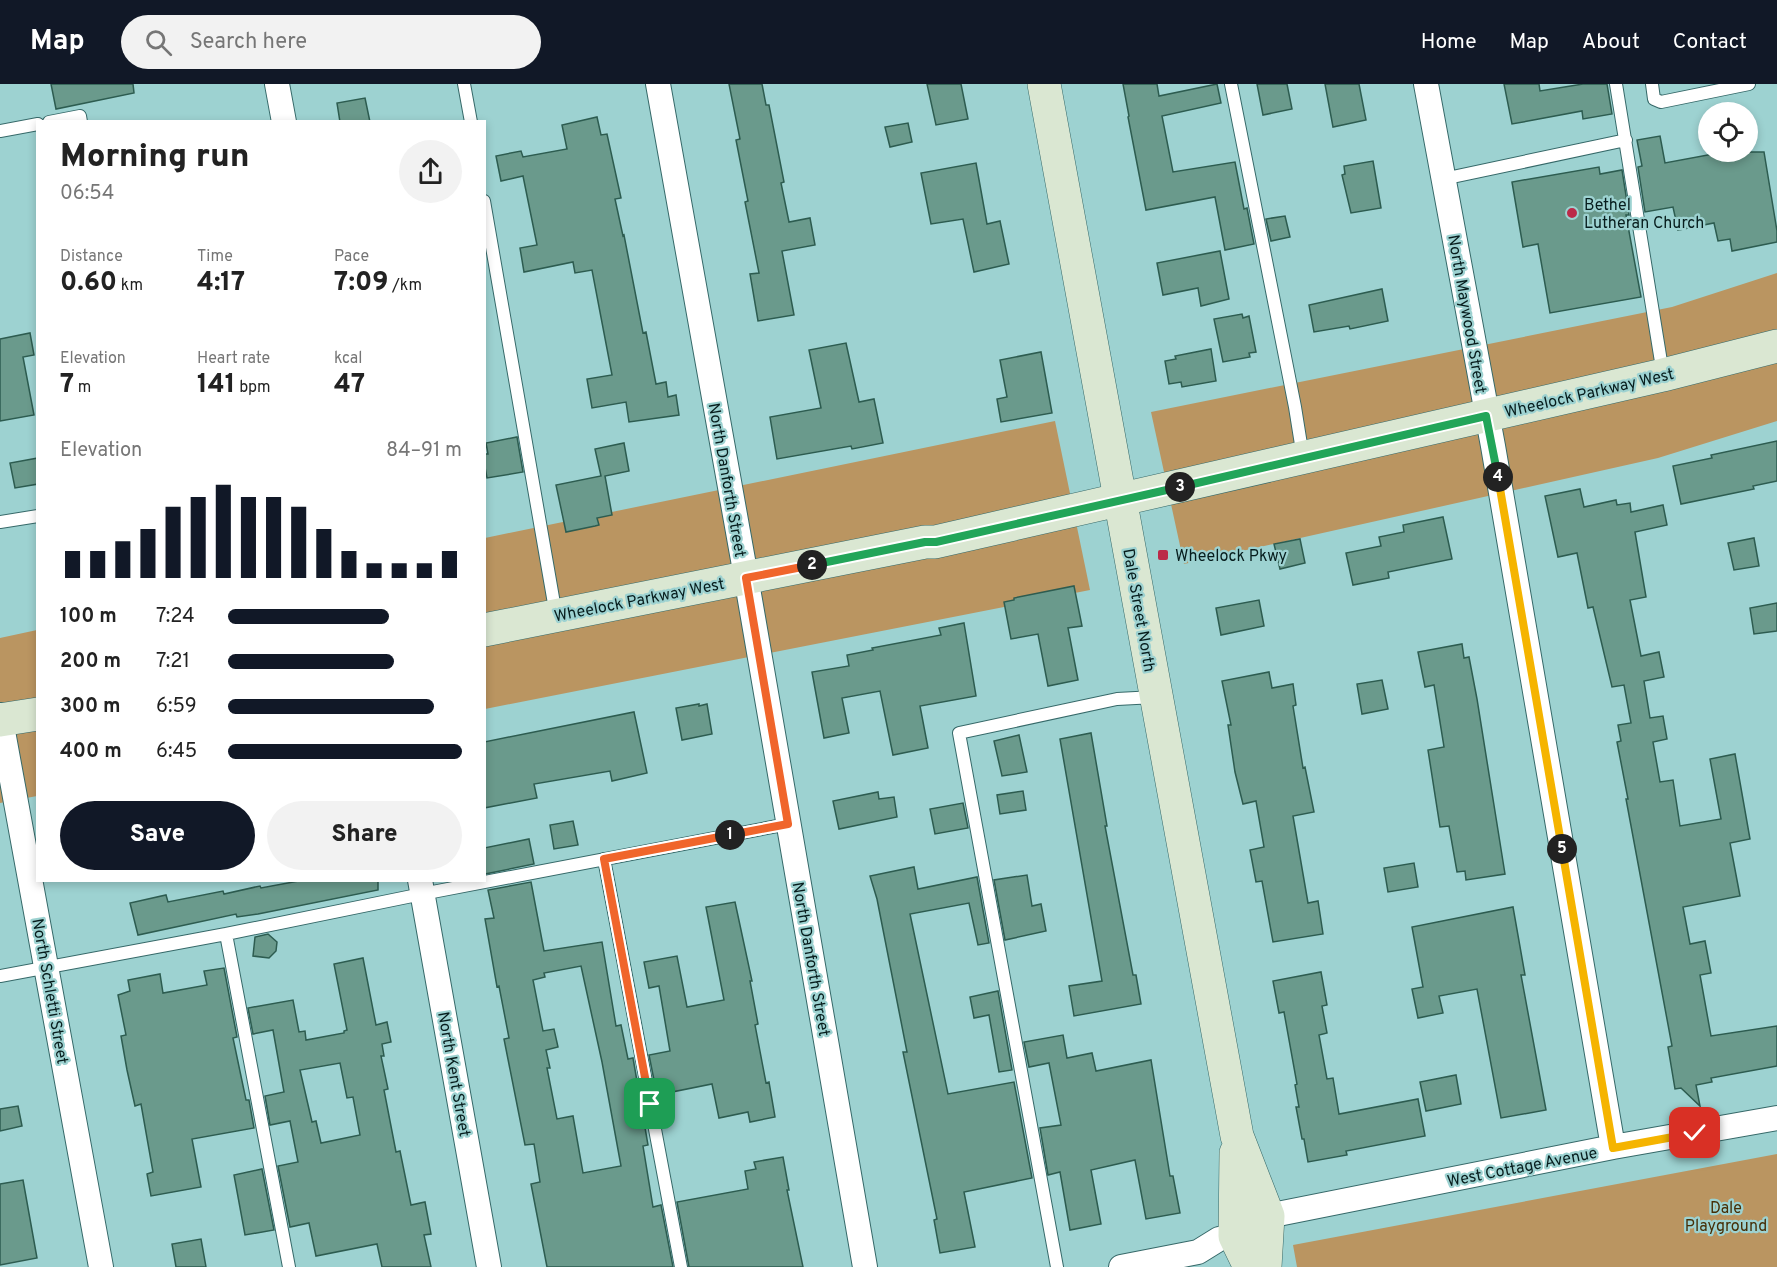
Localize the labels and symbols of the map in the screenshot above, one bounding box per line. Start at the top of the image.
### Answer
place label: Bethel Lutheran Church [1584,196,1704,234]
marker: Bethel Lutheran Church [1565,206,1579,220]
street label: North Maywood Street [1442,233,1490,395]
street label: Wheelock Parkway West [1503,365,1676,423]
street label: North Danforth Street [703,402,749,559]
pin: 4 [1483,462,1513,492]
pin: 3 [1165,472,1195,502]
street label: Dale Street North [1117,547,1159,674]
place label: Wheelock Pkwy [1175,547,1287,567]
marker: Wheelock Pkwy [1156,548,1170,562]
pin: 2 [797,550,827,580]
street label: Wheelock Parkway West [552,575,726,627]
pin: 1 [715,820,745,850]
pin: 5 [1547,834,1577,864]
street label: North Danforth Street [787,881,833,1038]
street label: North Schletti Street [26,917,72,1066]
street label: North Kent Street [432,1010,474,1138]
pin [624,1078,675,1129]
pin [1669,1107,1720,1158]
street label: West Cottage Avenue [1446,1144,1599,1192]
park label: Dale Playground [1685,1199,1767,1237]

